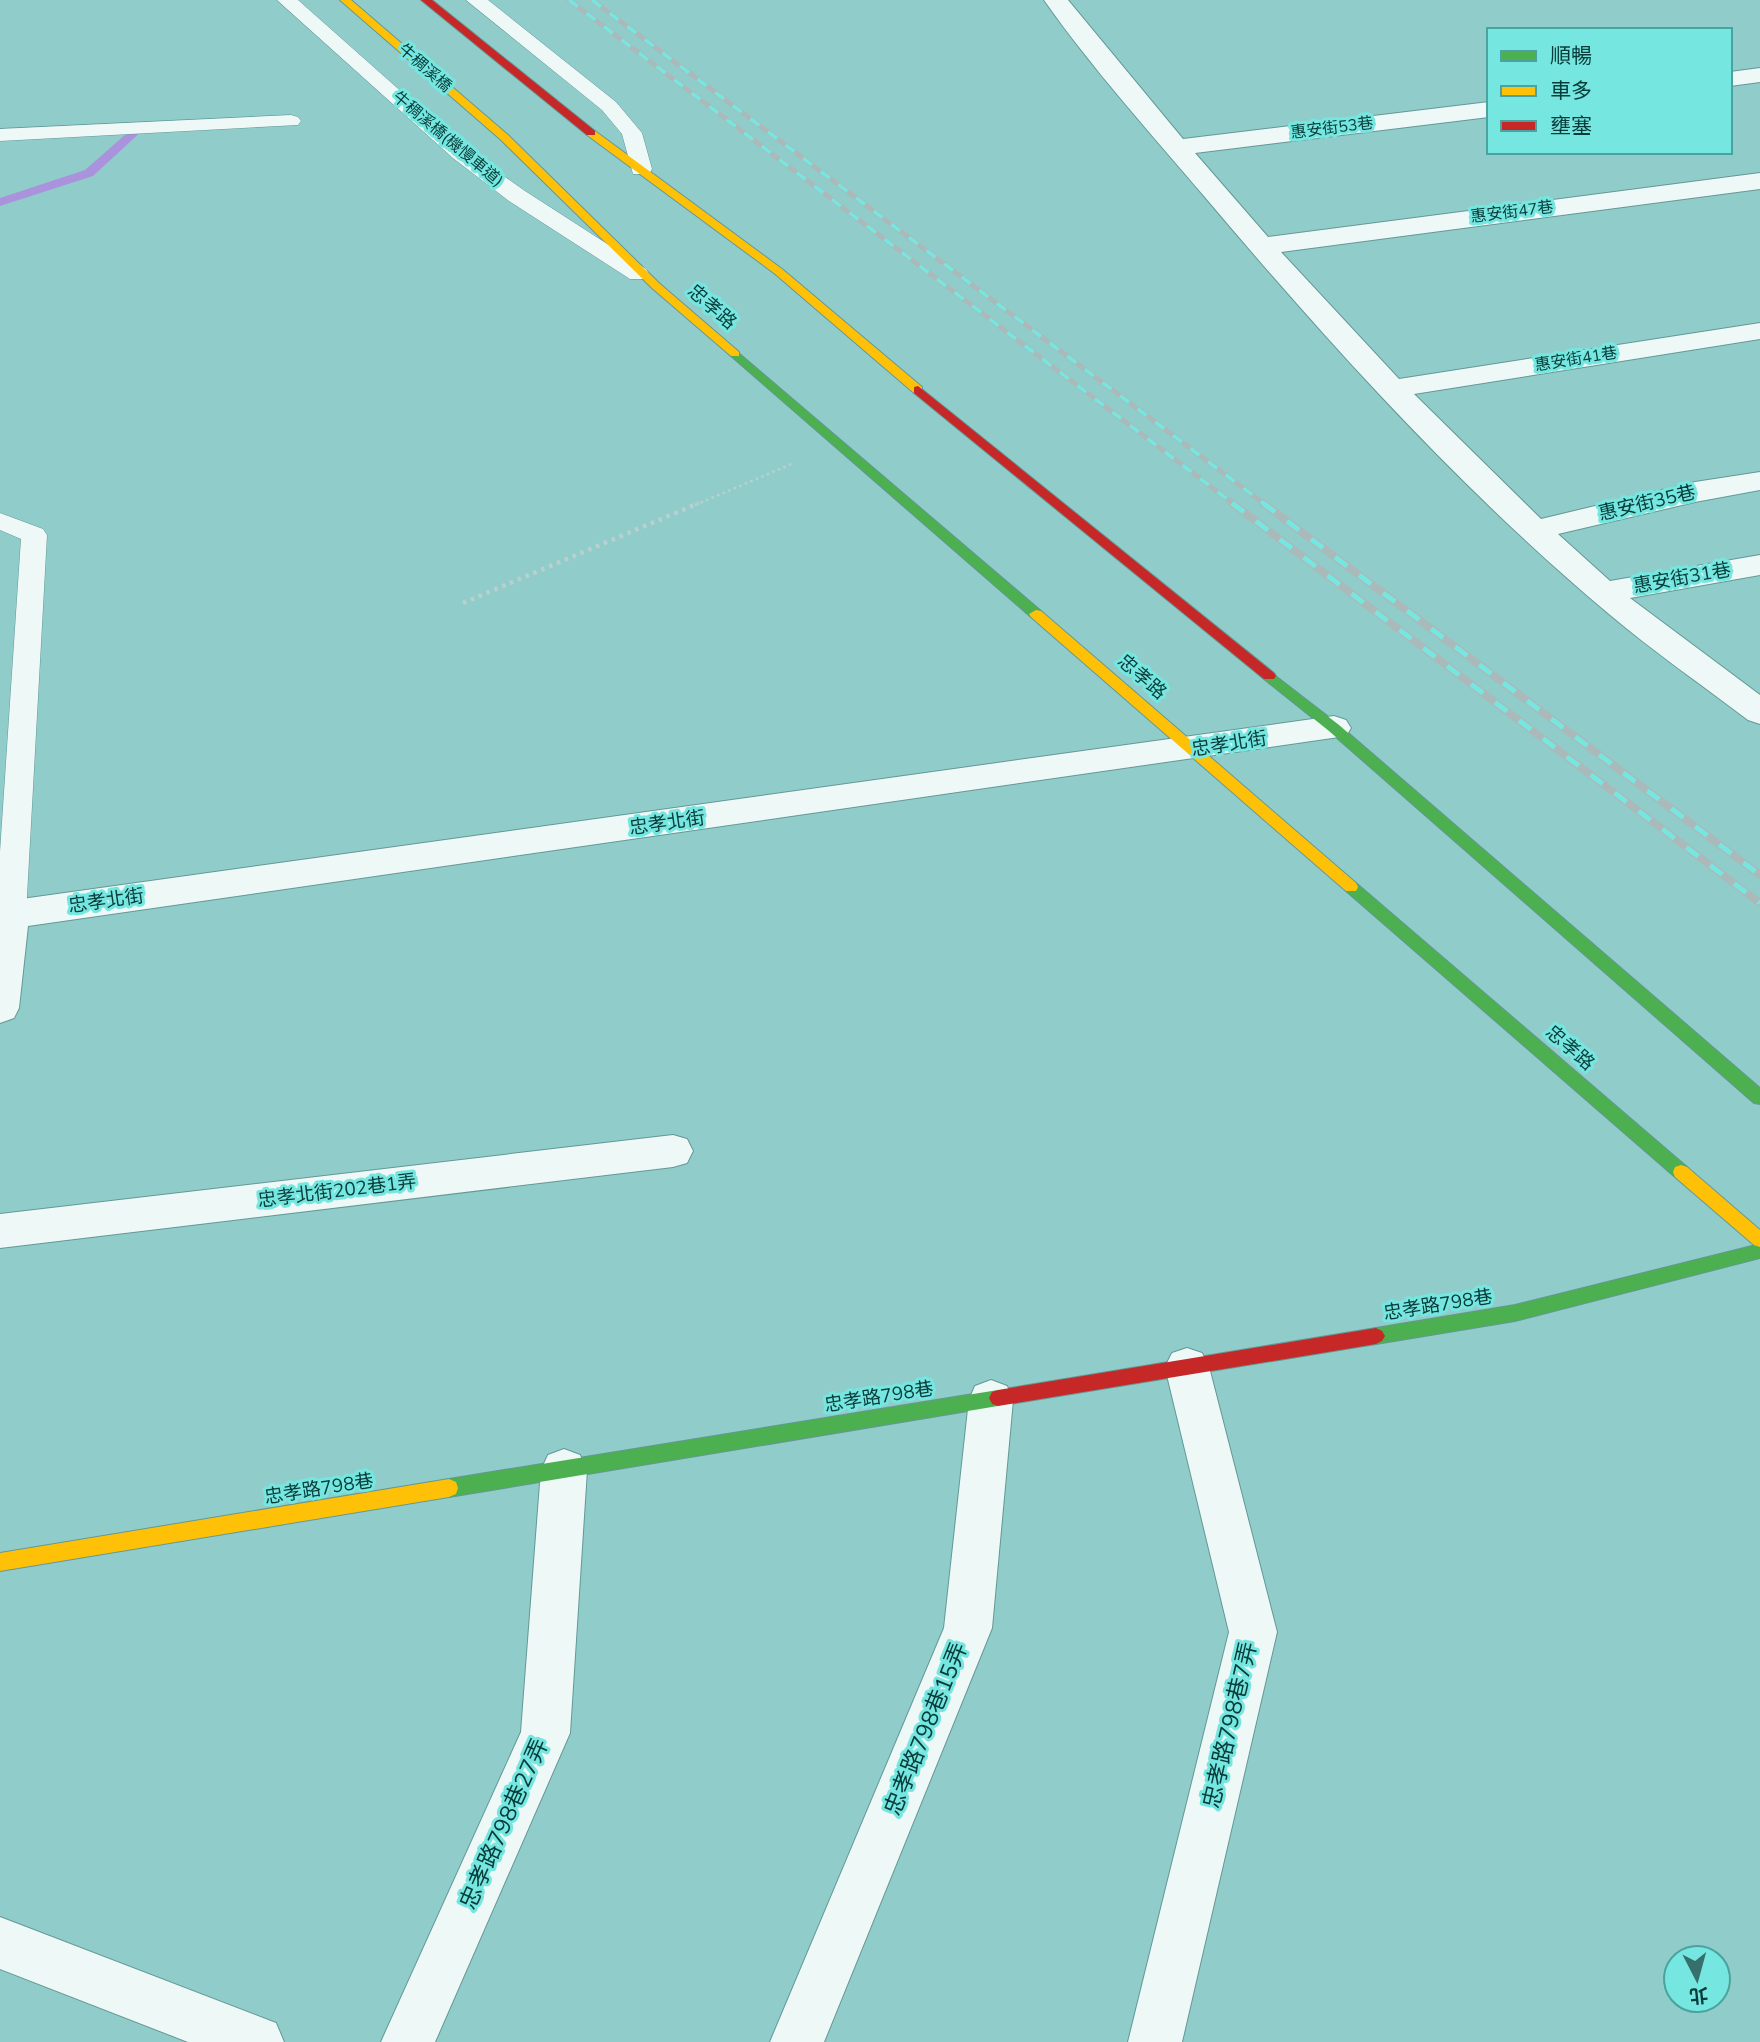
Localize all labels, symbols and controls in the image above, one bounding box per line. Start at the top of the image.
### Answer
legend [1487,28,1732,154]
street label: 牛稠溪橋 [394,39,456,97]
text: 順暢 [1550,42,1592,70]
text: 車多 [1550,77,1592,105]
street label: 牛稠溪橋(機慢車道) [388,86,508,192]
street label: 惠安街53巷 [1289,112,1375,144]
text: 壅塞 [1550,112,1592,140]
street label: 惠安街47巷 [1469,196,1555,228]
street label: 忠孝路 [682,278,742,336]
street label: 惠安街41巷 [1533,342,1619,376]
street label: 惠安街35巷 [1596,479,1698,527]
street label: 惠安街31巷 [1631,557,1733,599]
street label: 忠孝路 [1112,648,1172,706]
street label: 忠孝北街 [1189,725,1269,763]
street label: 忠孝北街 [628,805,706,841]
street label: 忠孝北街 [67,883,145,919]
street label: 忠孝路 [1540,1019,1600,1077]
street label: 忠孝北街202巷1弄 [256,1168,418,1214]
street label: 忠孝路798巷 [1382,1284,1494,1326]
street label: 忠孝路798巷 [823,1376,935,1418]
street label: 忠孝路798巷 [263,1468,375,1510]
street label: 忠孝路798巷15弄 [877,1638,975,1820]
street label: 忠孝路798巷7弄 [1196,1639,1264,1811]
street label: 忠孝路798巷27弄 [452,1734,556,1914]
north arrow [1662,1944,1732,2014]
text: 北 [1688,1981,1709,2009]

